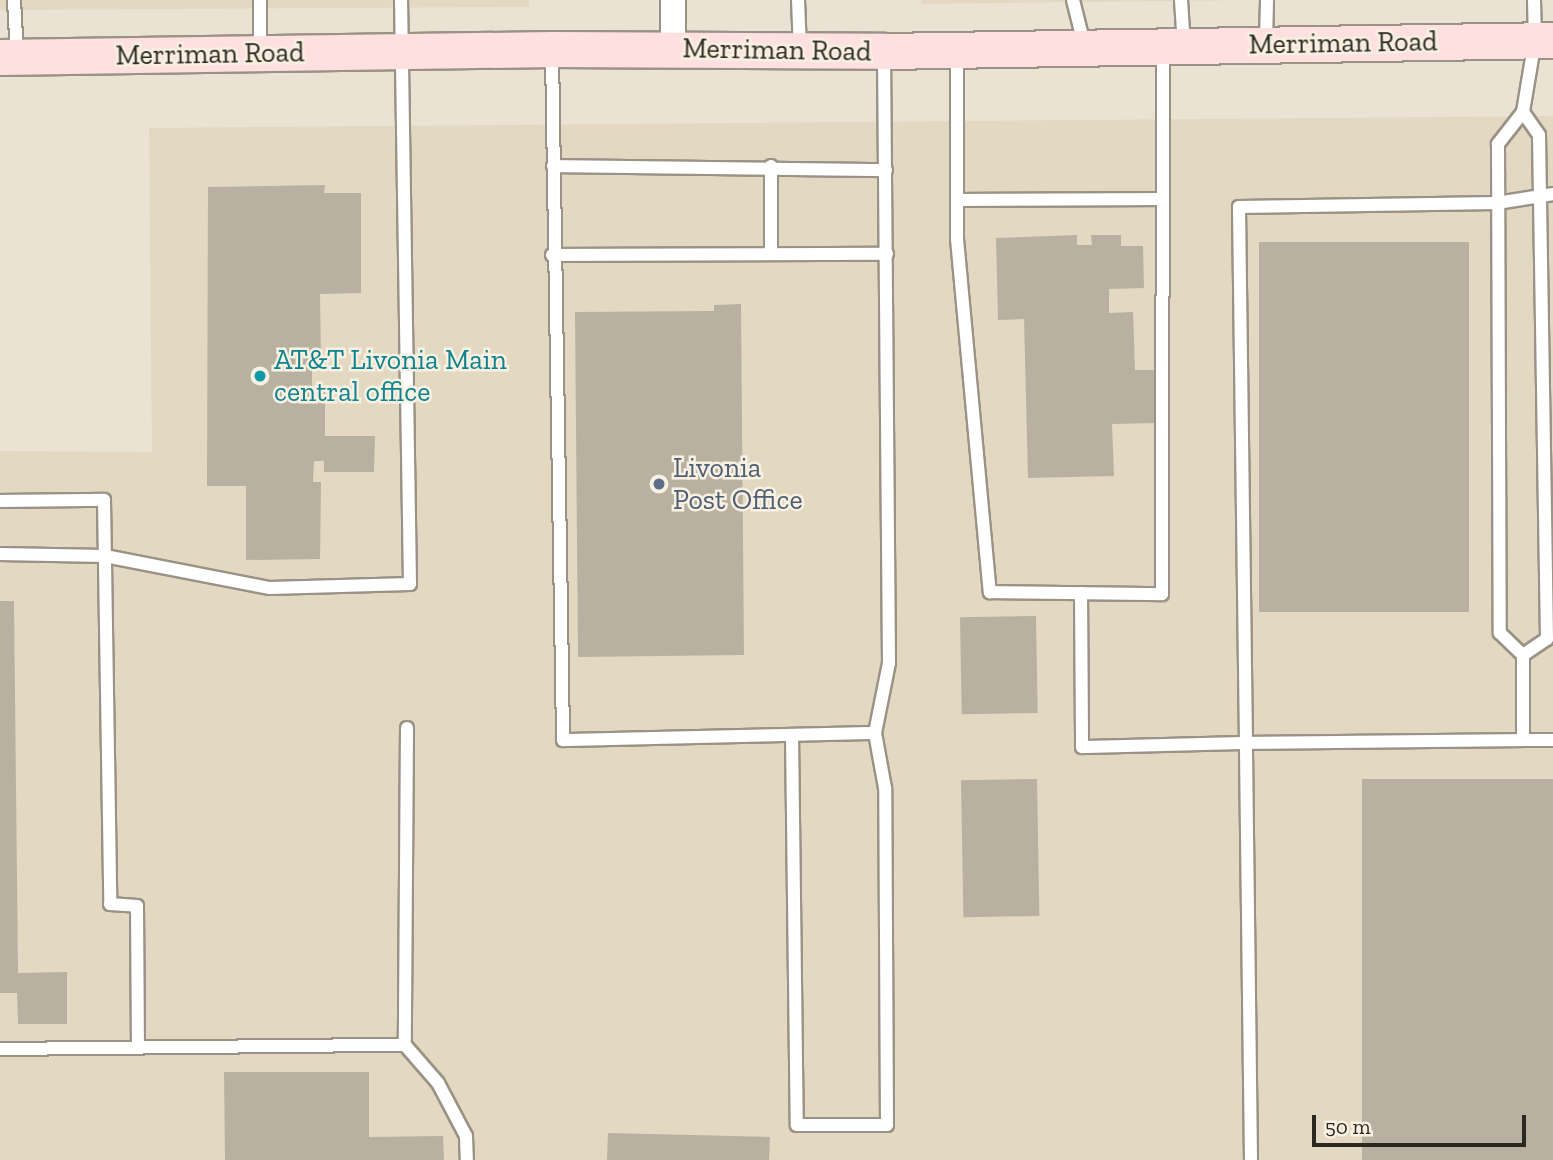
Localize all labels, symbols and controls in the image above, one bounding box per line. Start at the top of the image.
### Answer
street label: Merriman Road [1248,25,1438,61]
street label: Merriman Road [682,32,872,68]
street label: Merriman Road [115,36,305,72]
place label: AT&T Livonia Main central office [274,343,507,409]
marker: AT&T Livonia Main central office [252,368,268,384]
place label: Livonia Post Office [673,451,803,517]
marker: Livonia Post Office [651,476,667,492]
scale bar [1315,1100,1528,1144]
text: 50 m [1325,1114,1371,1139]

